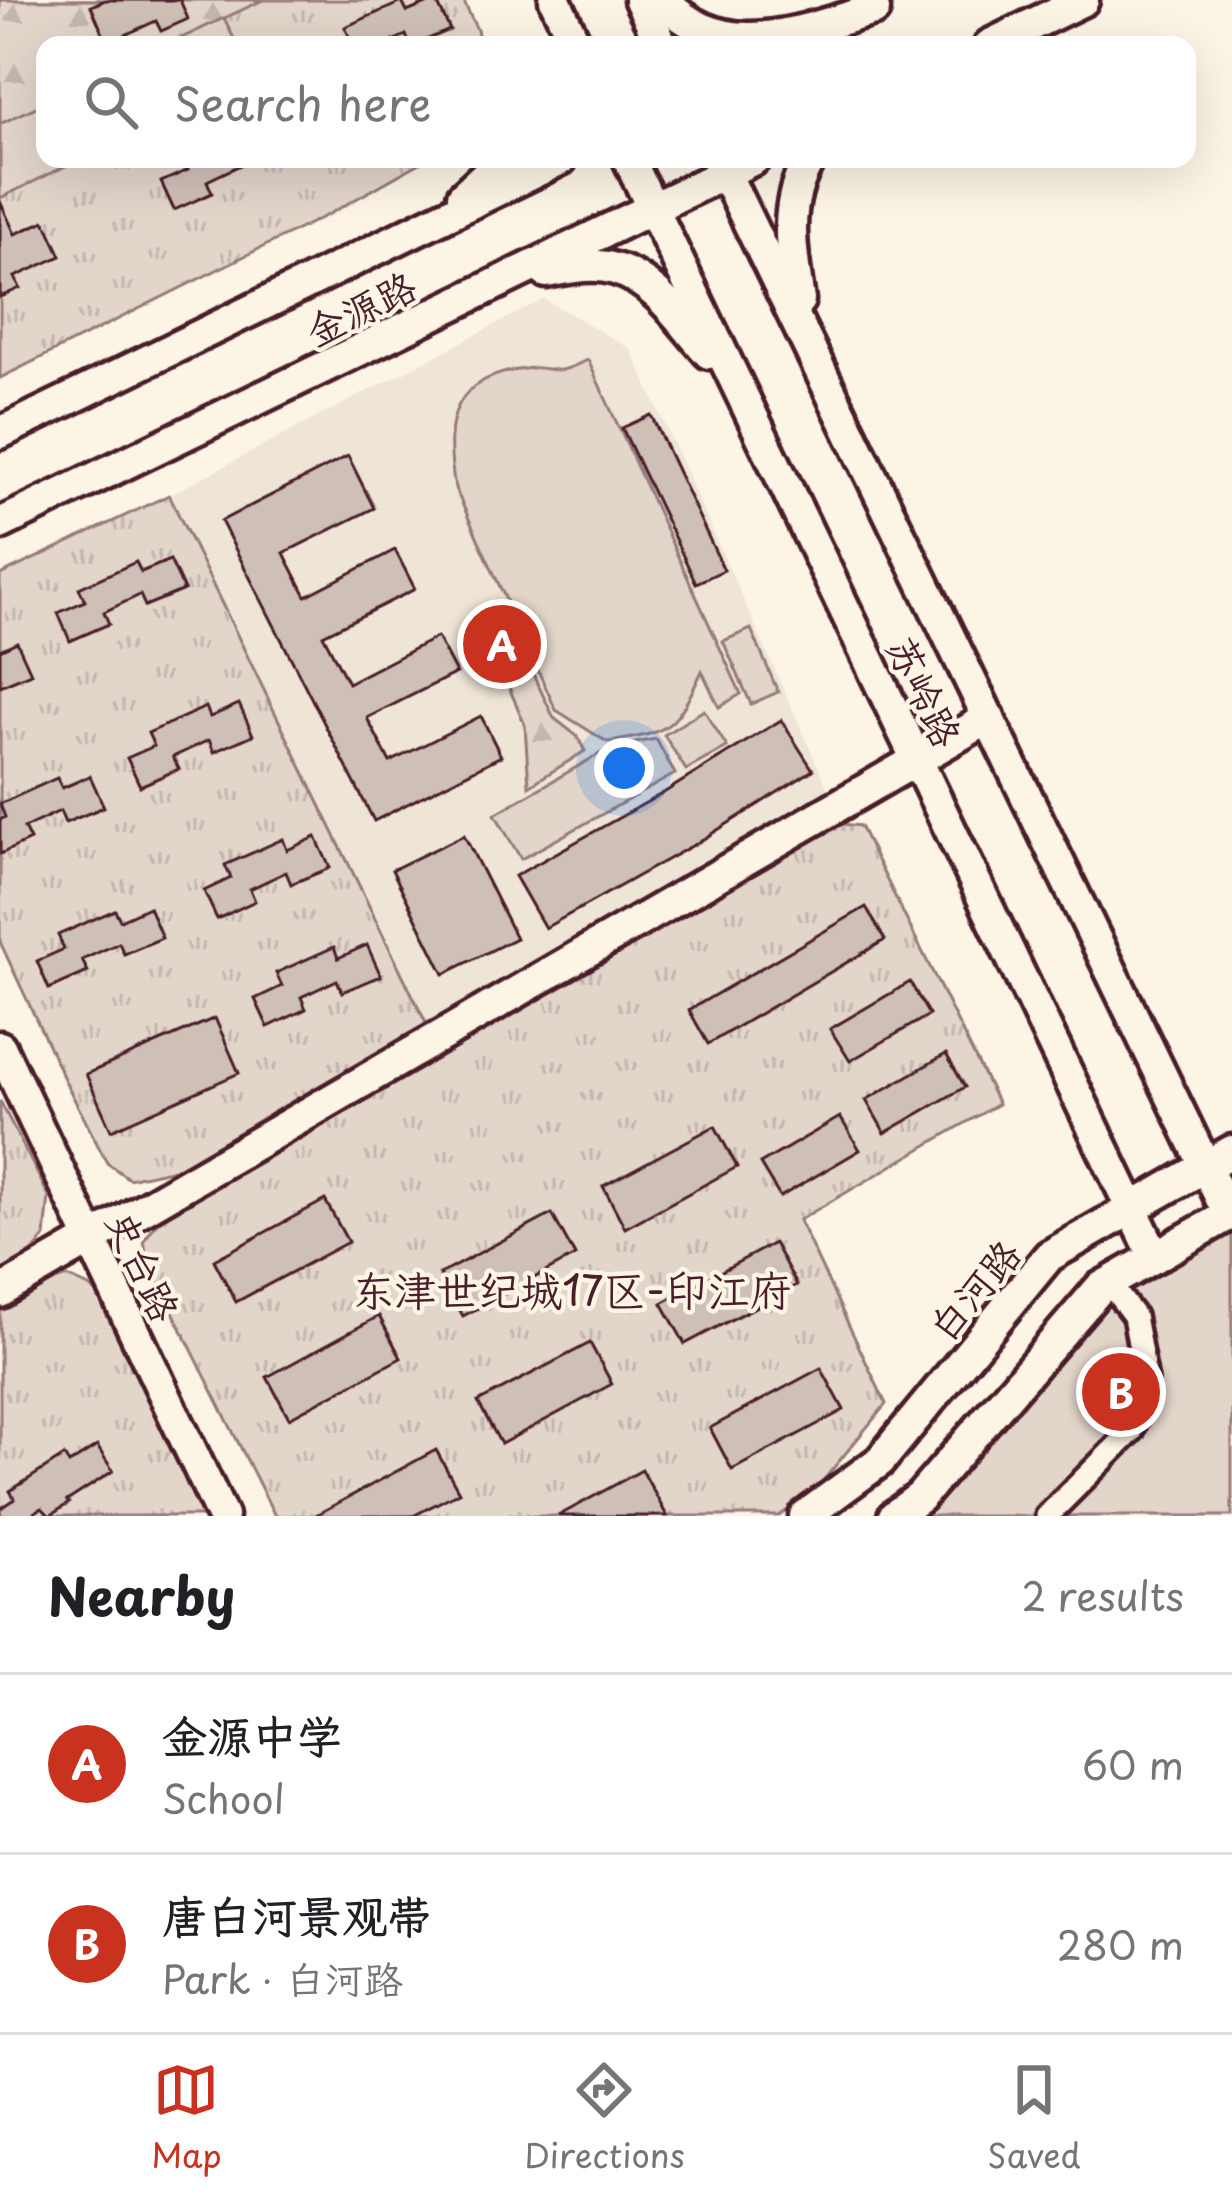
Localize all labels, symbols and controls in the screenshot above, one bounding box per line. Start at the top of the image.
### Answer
search box [36,36,1196,168]
text: Search here [174,68,431,136]
icon: search [78,69,144,135]
street label: 金源路 [294,255,426,359]
pin: A [463,599,541,689]
street label: 苏岭路 [874,625,978,757]
your location [594,738,654,798]
street label: 史台路 [94,1200,196,1330]
street label: 白河路 [913,1225,1033,1353]
district label: 东津世纪城17区-印江府 [352,1257,792,1320]
pin: B [1082,1347,1160,1437]
text: Nearby [48,1556,235,1633]
text: 2 results [1022,1565,1184,1624]
text: 金源中学 [162,1700,342,1768]
text: A [72,1734,102,1793]
text: 60 m [1082,1734,1184,1793]
text: School [162,1768,285,1827]
text: 唐白河景观带 [162,1880,432,1948]
text: B [74,1914,100,1973]
text: 280 m [1057,1914,1184,1973]
text: Park · 白河路 [162,1948,403,2007]
tab: Map [151,2057,222,2179]
tab: Directions [524,2057,685,2179]
tab: Saved [987,2057,1081,2179]

